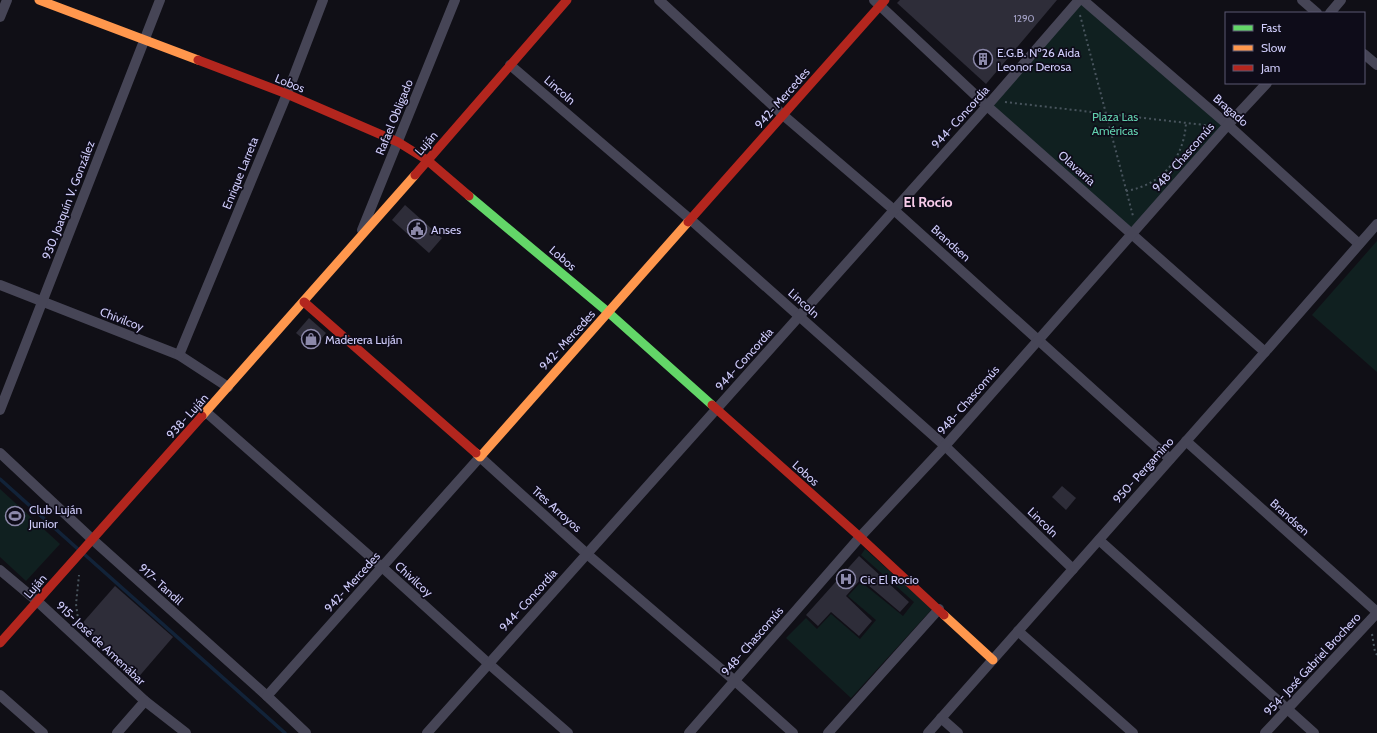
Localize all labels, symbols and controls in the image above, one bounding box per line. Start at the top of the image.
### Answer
house number: 1290 [1013,12,1035,25]
legend [1225,12,1365,84]
text: Fast [1261,20,1281,35]
text: Slow [1261,40,1286,55]
place label: E.G.B. Nº26 Aida Leonor Derosa [997,45,1080,74]
building icon: E.G.B. Nº26 Aida Leonor Derosa [972,48,994,70]
text: Jam [1260,60,1280,75]
street label: 942- Mercedes [751,64,813,132]
street label: Lobos [273,70,307,96]
street label: Lincoln [541,72,579,108]
street label: Rafael Obligado [372,77,416,157]
street label: 944- Concordia [928,82,992,152]
street label: Bragado [1210,91,1252,130]
park label: Plaza Las Américas [1092,109,1138,138]
street label: 948- Chascomús [1149,119,1217,195]
street label: Luján [411,128,441,158]
street label: Enrique Larreta [219,134,261,211]
street label: 930. Joaquín V. González [38,138,98,262]
street label: Olavarría [1055,147,1099,189]
district label: El Rocío [904,193,952,211]
public building icon: Anses [406,218,428,240]
street label: Brandsen [928,221,974,265]
place label: Anses [431,222,461,237]
street label: Lobos [546,242,580,274]
street label: Lincoln [785,285,823,321]
street label: Chivilcoy [98,304,146,334]
street label: 942- Mercedes [536,307,598,373]
street label: 944- Concordia [712,324,776,394]
shop icon: Maderera Luján [300,328,322,350]
place label: Maderera Luján [325,332,403,347]
street label: 948- Chascomús [934,362,1002,438]
street label: 938- Luján [163,390,211,442]
street label: 950- Pergamino [1109,433,1177,506]
street label: Lobos [790,457,822,489]
street label: Tres Arroyos [529,483,585,535]
street label: Brandsen [1267,495,1313,539]
place label: Club Luján Junior [28,502,82,531]
street label: Lincoln [1025,504,1062,540]
sports icon: Club Luján Junior [4,505,26,527]
street label: 942- Mercedes [321,549,383,615]
street label: Chivilcoy [392,558,436,600]
street label: 917- Tandil [136,560,186,608]
street label: 944- Concordia [496,565,560,635]
hospital icon: Cic El Rocio [835,568,857,590]
street label: Luján [20,571,50,601]
place label: Cic El Rocio [860,572,919,587]
street label: 915- José de Amenábar [53,598,149,688]
street label: 948- Chascomús [718,603,786,679]
street label: 954- José Gabriel Brochero [1260,609,1364,719]

